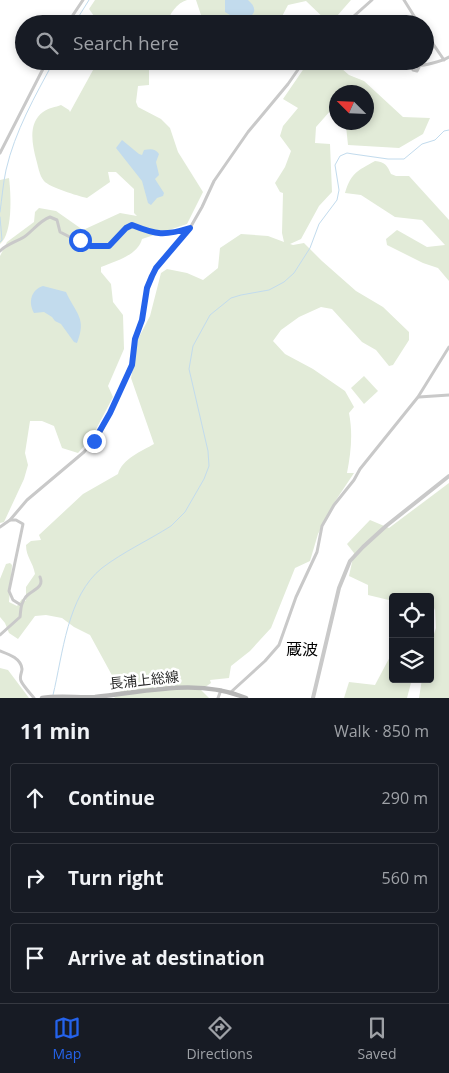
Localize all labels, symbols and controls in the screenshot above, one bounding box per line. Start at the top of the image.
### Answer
search box [15,15,434,70]
icon: search [33,29,61,57]
text: Search here [73,30,179,56]
north arrow [329,85,374,130]
route start [69,229,92,252]
route end [83,430,106,453]
map controls [389,593,434,683]
button: locate [389,593,434,638]
district label: 蔵波 [286,638,318,660]
button: layers [389,638,434,683]
street label: 長浦上総線 [108,666,180,693]
text: 11 min [20,717,90,745]
text: Walk · 850 m [334,720,429,742]
icon: ahead [21,784,49,812]
text: Continue [68,785,155,811]
text: 290 m [382,787,428,809]
icon: right [21,864,49,892]
text: Turn right [68,865,163,891]
text: 560 m [382,867,428,889]
icon: arrive [21,944,49,972]
text: Arrive at destination [68,945,265,971]
tab: Map [52,1014,81,1063]
tab: Directions [186,1014,253,1063]
tab: Saved [358,1014,396,1063]

